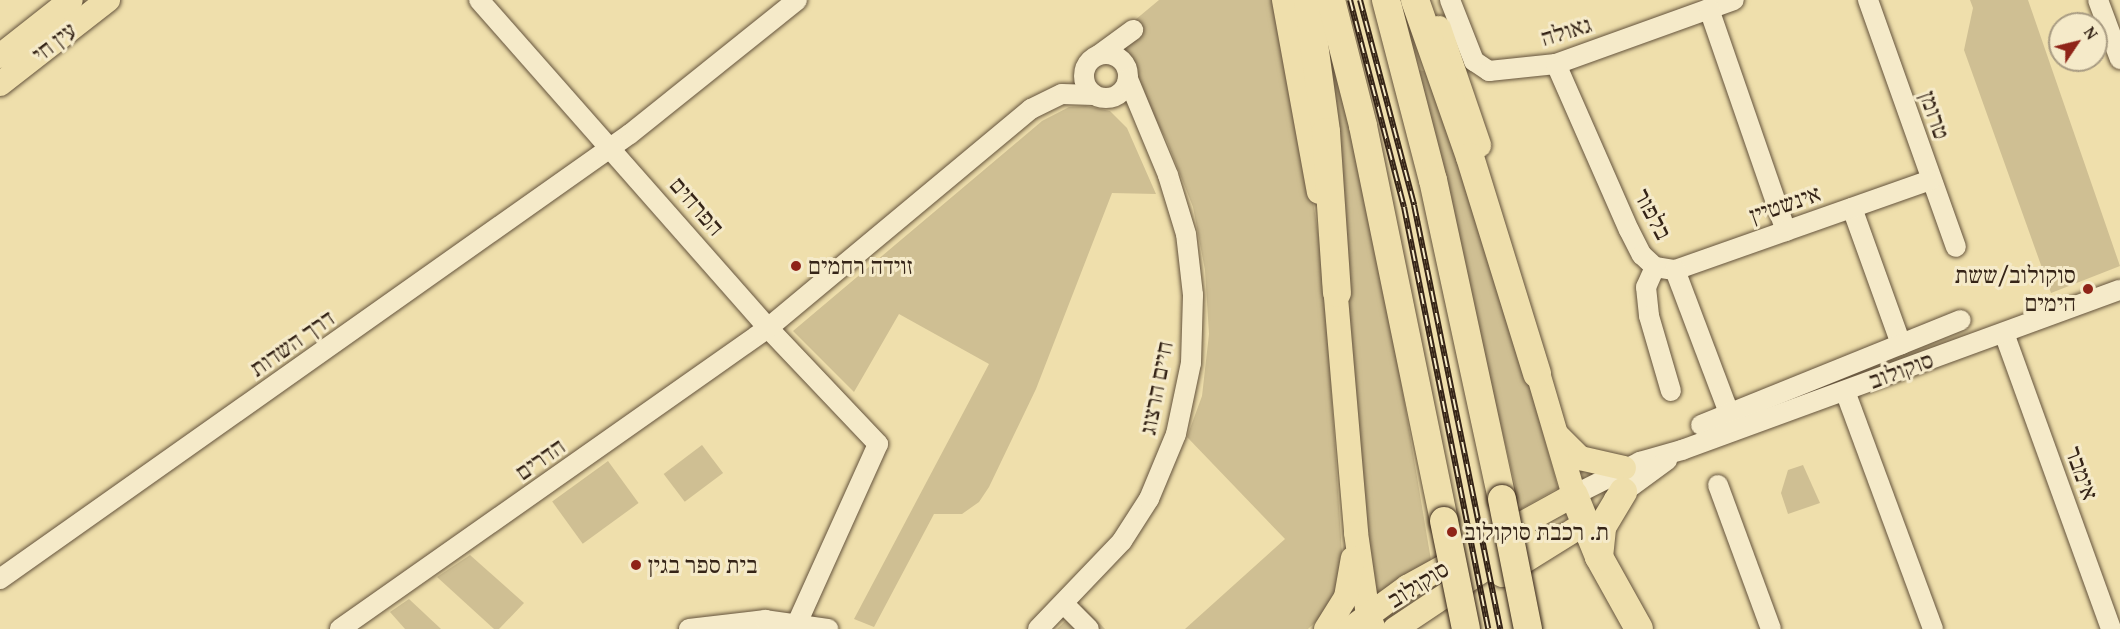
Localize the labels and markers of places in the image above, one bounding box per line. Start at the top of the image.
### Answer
place label: זוידה רחמים [808,252,913,280]
marker: זוידה רחמים [789,259,803,273]
place label: סוקולוב/ששת הימים [1955,261,2076,317]
marker: סוקולוב/ששת הימים [2081,282,2095,296]
place label: ת. רכבת סוקולוב [1464,518,1609,546]
marker: ת. רכבת סוקולוב [1445,525,1459,539]
place label: בית ספר בגין [648,551,758,579]
marker: בית ספר בגין [629,558,643,572]

